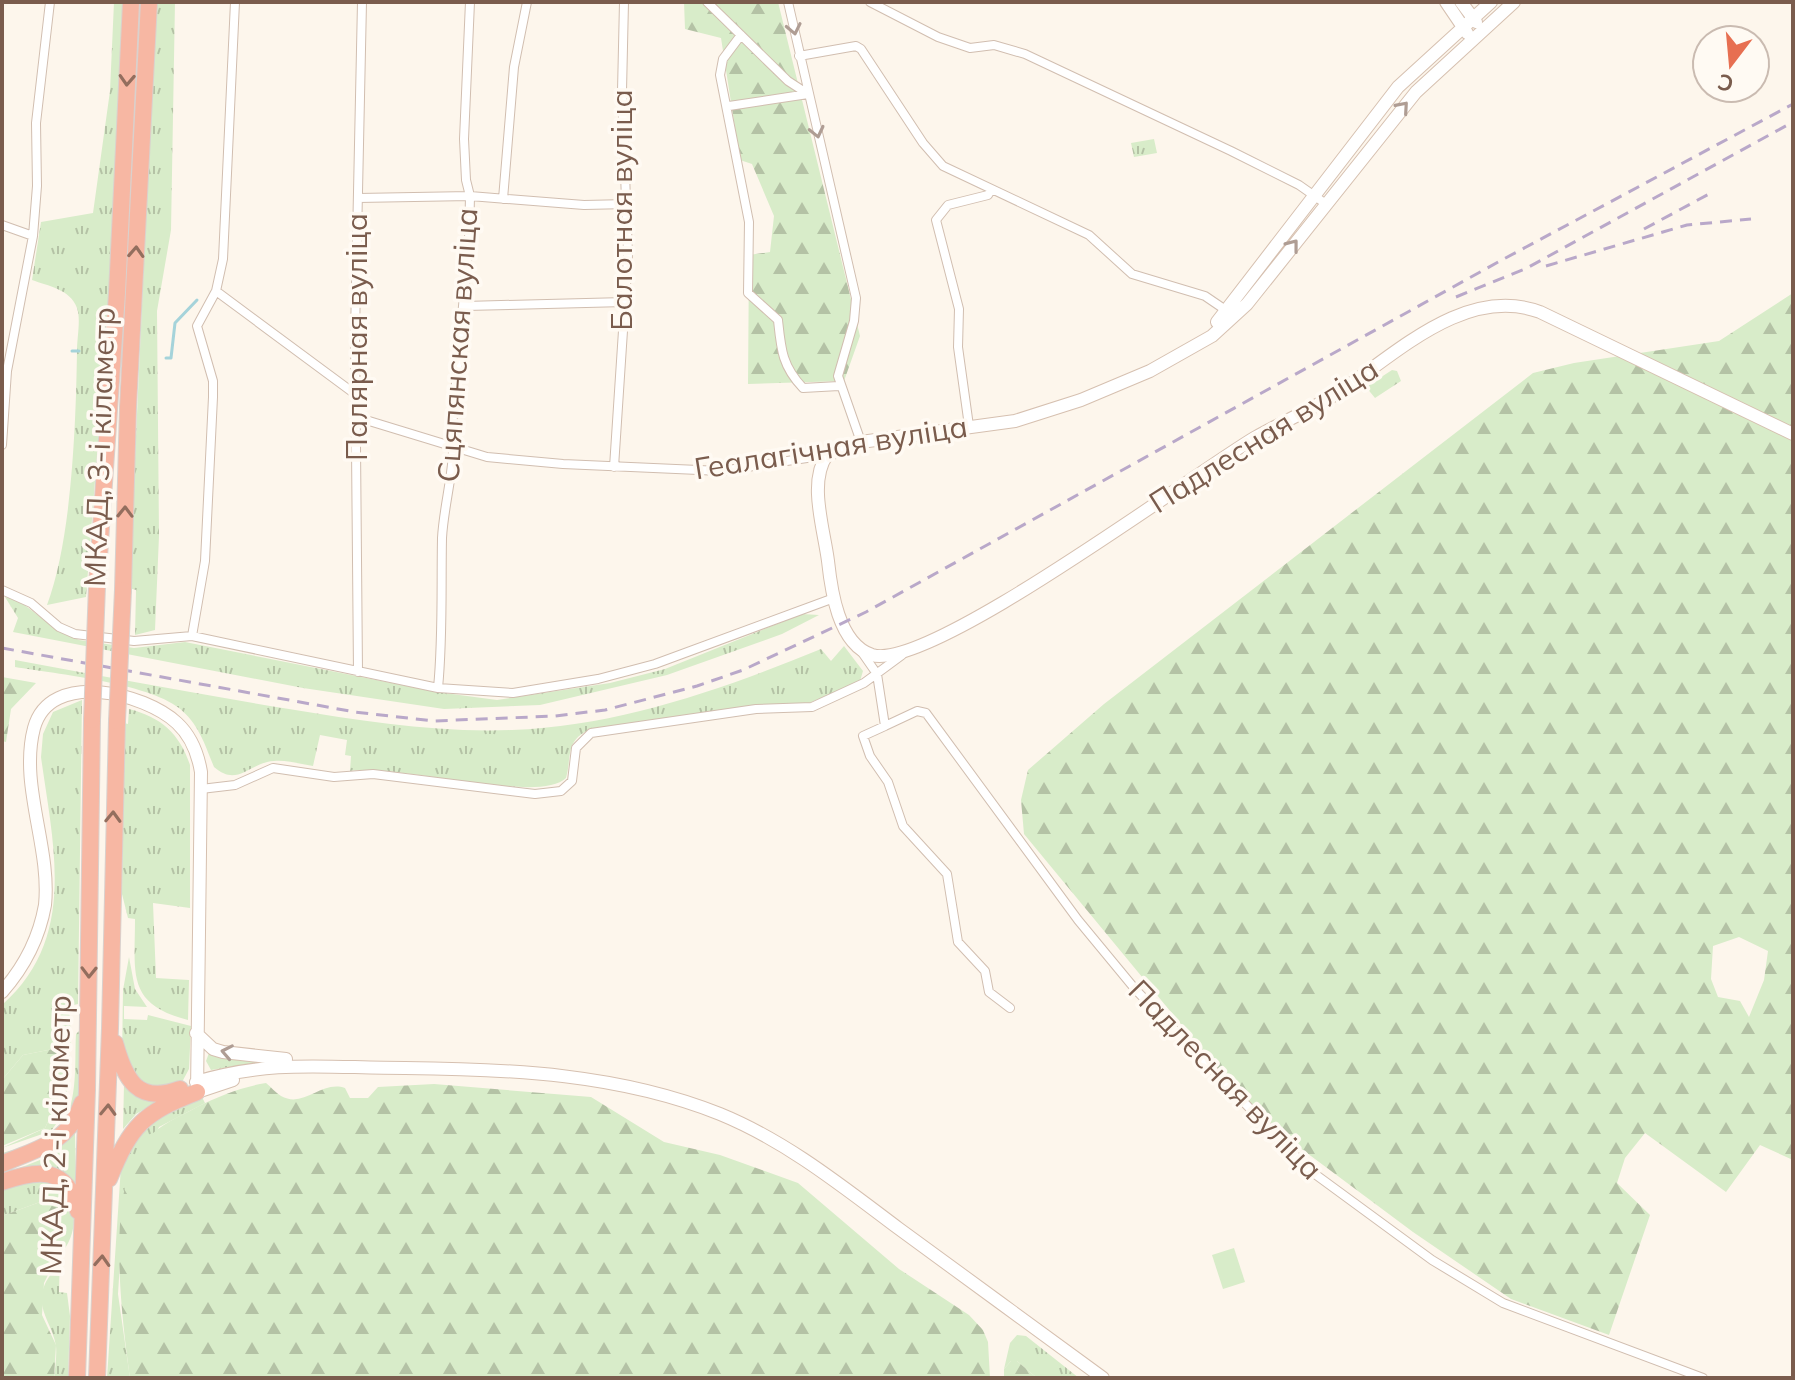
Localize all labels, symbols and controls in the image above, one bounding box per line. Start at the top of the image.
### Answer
one-way arrow [785,22,802,35]
north arrow [1691,24,1771,104]
text: С [1714,68,1737,99]
one-way arrow [119,74,136,87]
street label: Балотная вуліца [602,89,640,331]
one-way arrow [1393,101,1408,116]
one-way arrow [808,125,825,138]
street label: Сцяпянская вуліца [428,206,486,484]
street label: Палярная вуліца [337,213,375,461]
one-way arrow [1283,239,1297,254]
one-way arrow [127,245,144,258]
street label: МКАД, 3-і кіламетр [75,306,123,588]
street label: Падлесная вуліца [1142,349,1385,521]
street label: Геалагічная вуліца [692,407,970,487]
one-way arrow [116,505,133,518]
one-way arrow [104,810,121,823]
one-way arrow [80,966,98,979]
street label: Падлесная вуліца [1121,971,1331,1187]
street label: МКАД, 2-і кіламетр [31,994,79,1276]
one-way arrow [221,1044,234,1061]
one-way arrow [99,1103,116,1116]
one-way arrow [93,1254,110,1267]

